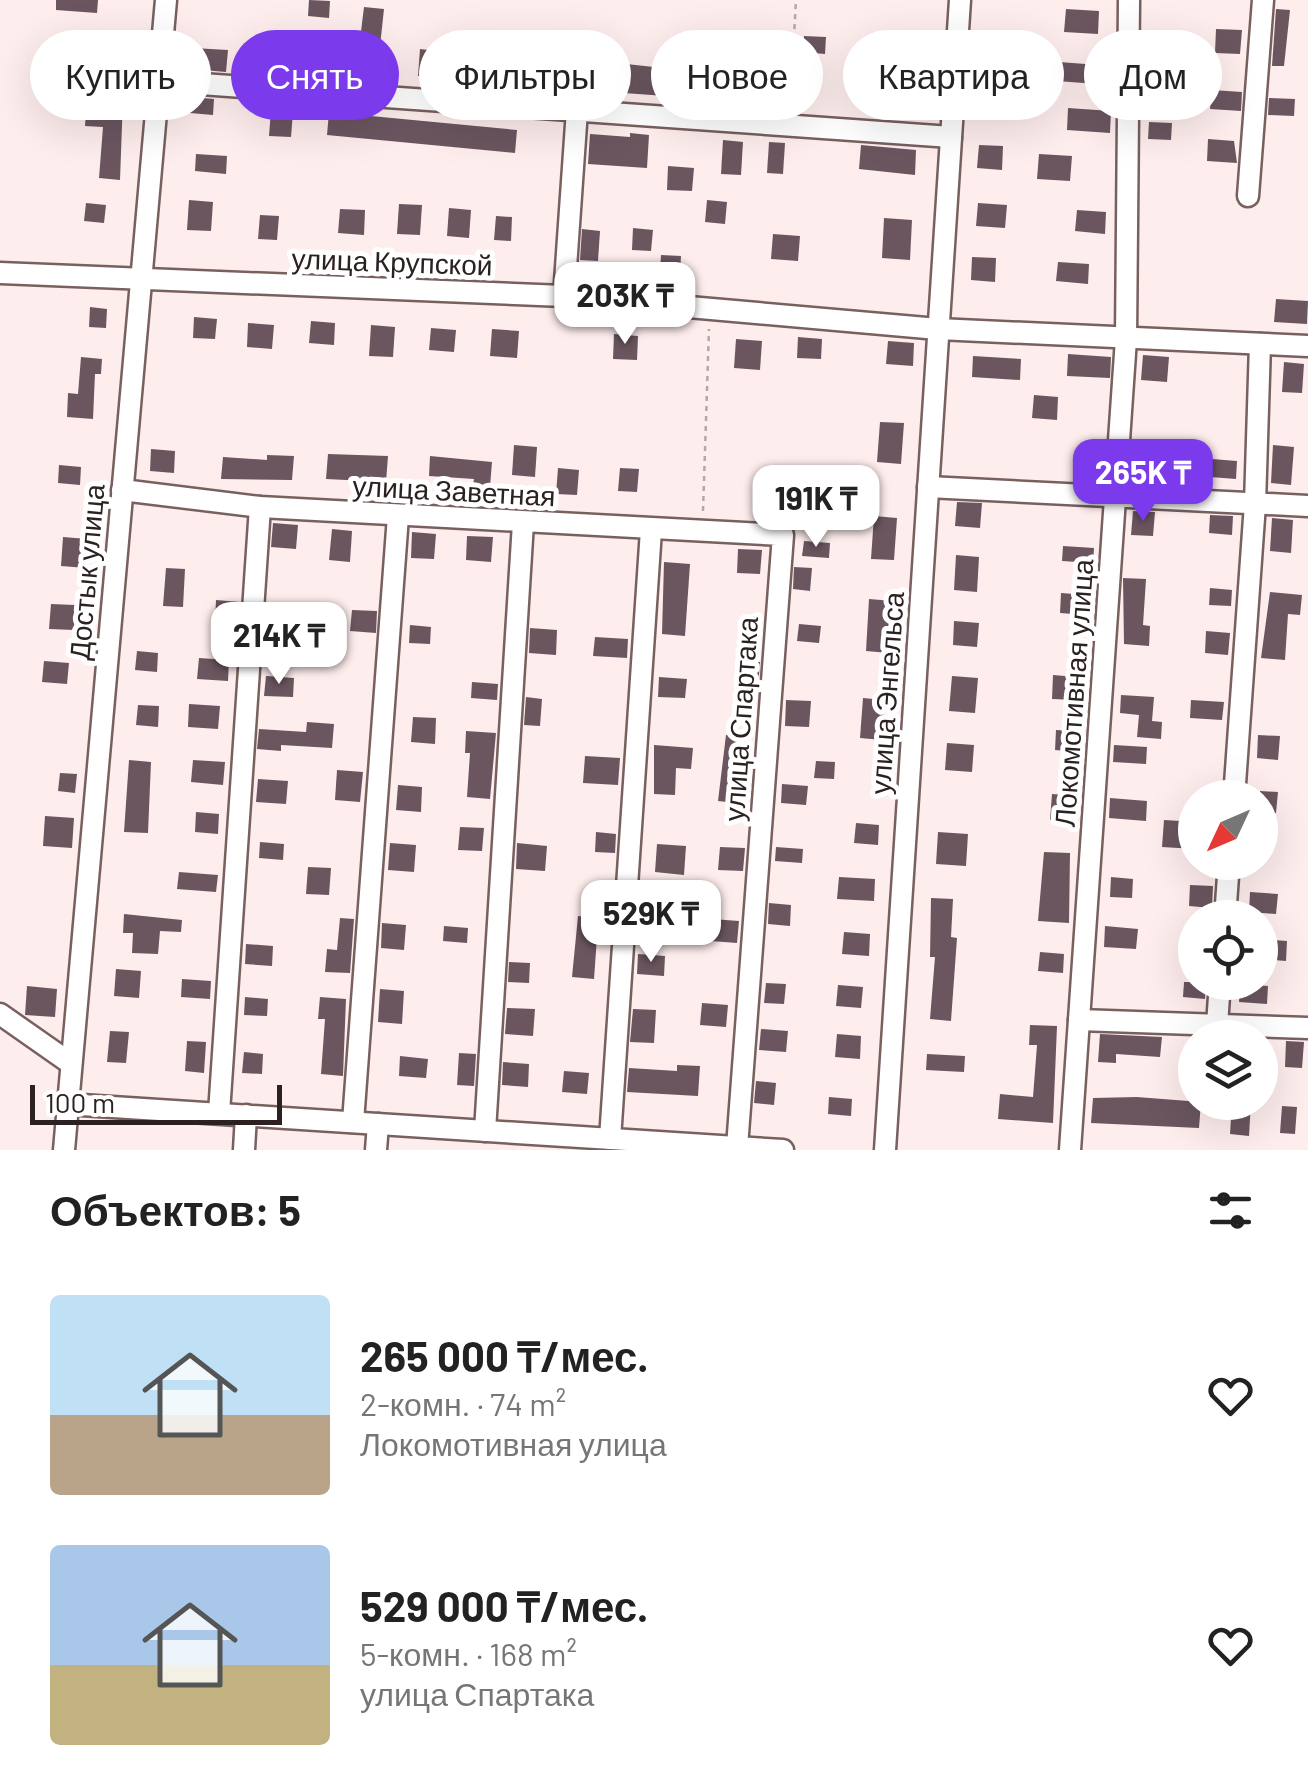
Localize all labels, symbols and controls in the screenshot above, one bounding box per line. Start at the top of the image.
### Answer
chip: Купить [30,30,211,120]
chip: Снять [231,30,399,120]
chip: Фильтры [419,30,631,120]
chip: Новое [651,30,823,120]
chip: Квартира [843,30,1064,120]
chip: Дом [1084,30,1222,120]
street label: улица Крупской [291,241,493,281]
pin: 203K ₸ [544,262,706,347]
text: 203K ₸ [576,275,674,313]
pin: 265K ₸ [1062,439,1224,524]
text: 265K ₸ [1095,452,1191,490]
pin: 191K ₸ [735,465,897,550]
street label: улица Заветная [352,468,556,512]
text: 191K ₸ [775,478,857,516]
street label: Достык улица [61,482,111,661]
street label: Локомотивная улица [1047,557,1099,828]
street label: улица Энгельса [862,590,910,795]
pin: 214K ₸ [198,602,360,687]
text: 214K ₸ [233,615,325,653]
street label: улица Спартака [716,615,764,822]
north arrow [1178,780,1278,880]
map controls [1178,780,1278,1120]
pin: 529K ₸ [570,880,732,965]
text: 529K ₸ [603,893,699,931]
button: locate [1178,900,1278,1000]
button: layers [1178,1020,1278,1120]
scale bar [30,1080,282,1124]
text: 100 m [45,1085,115,1119]
icon: filters [1203,1183,1258,1238]
text: Объектов: 5 [50,1184,301,1234]
text: 265 000 ₸/мес. [360,1330,649,1380]
icon: home [130,1335,250,1455]
icon: heart [1203,1368,1258,1423]
text: 2-комн. · 74 m² [360,1384,566,1422]
text: Локомотивная улица [360,1424,667,1462]
text: 529 000 ₸/мес. [360,1580,648,1630]
icon: home [130,1585,250,1705]
icon: heart [1203,1618,1258,1673]
text: 5-комн. · 168 m² [360,1634,577,1672]
text: улица Спартака [360,1674,594,1712]

